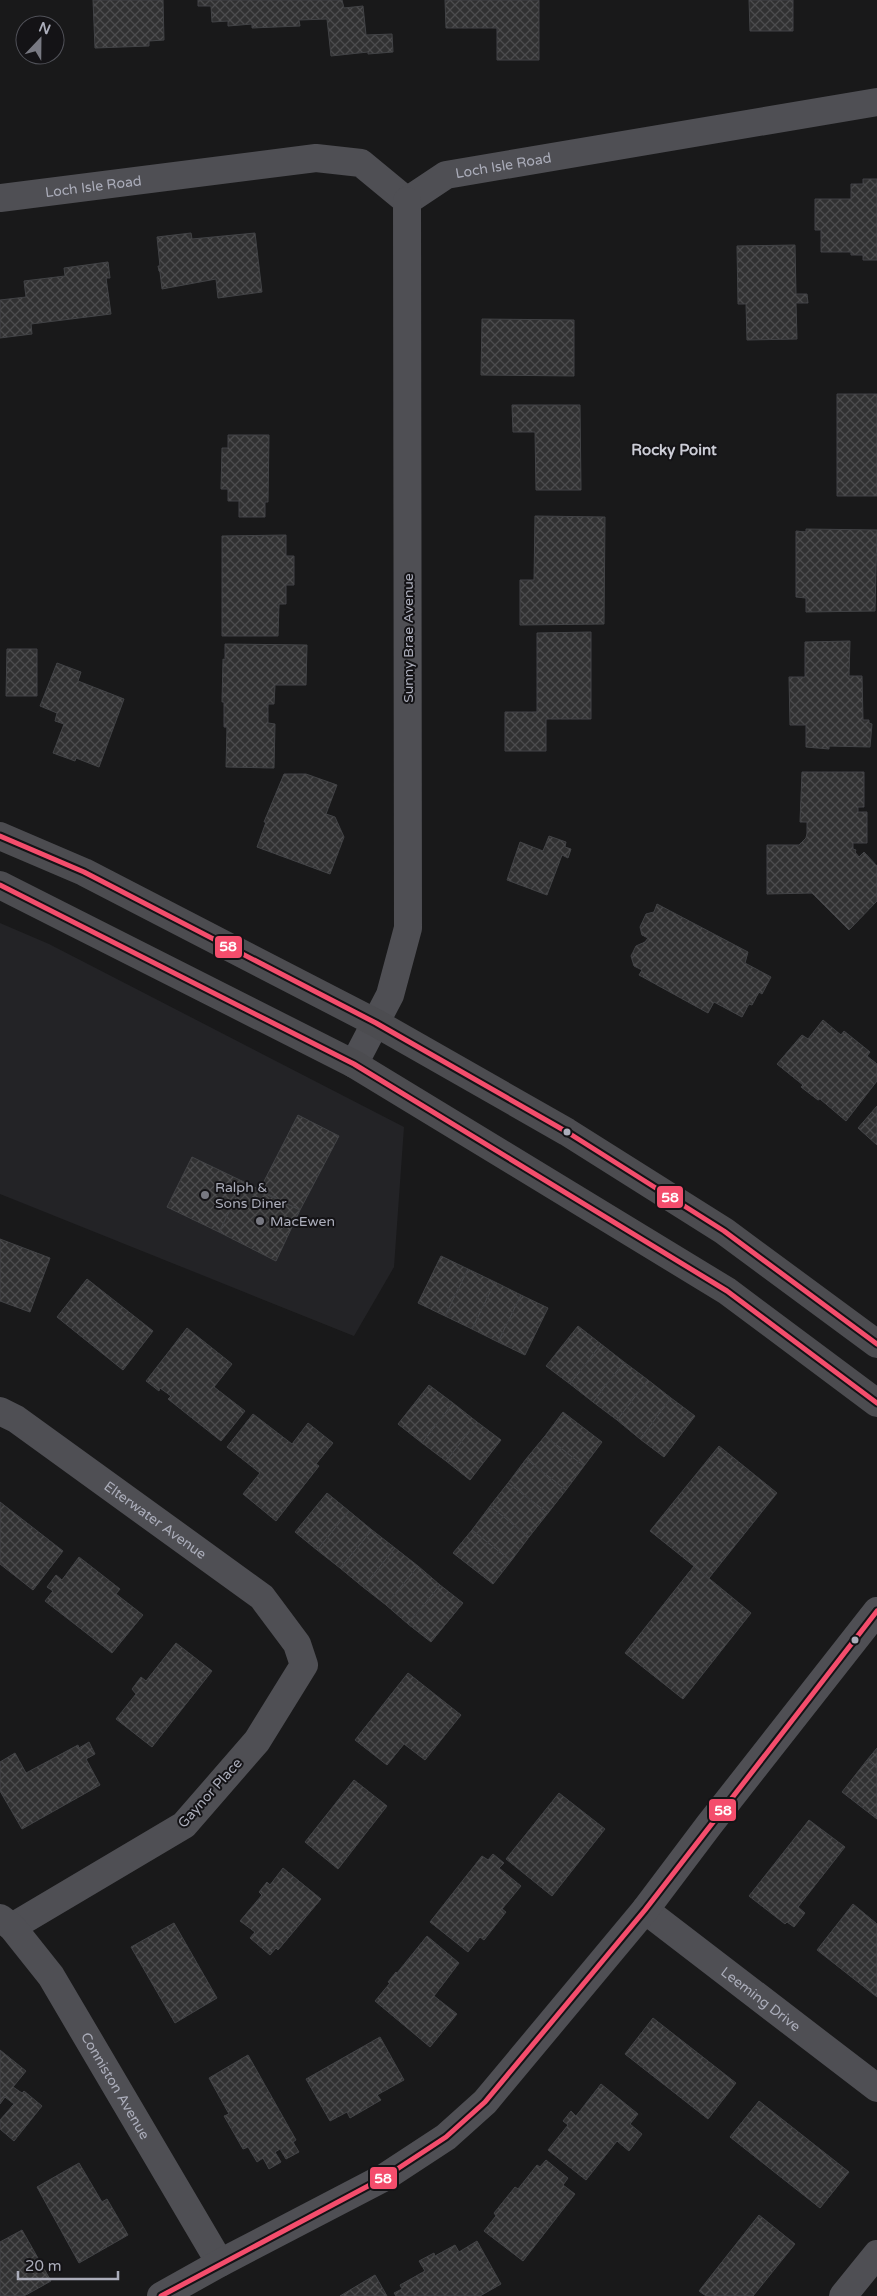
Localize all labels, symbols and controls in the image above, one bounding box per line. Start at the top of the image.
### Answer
north arrow [15,15,65,65]
text: N [36,18,53,38]
street label: Loch Isle Road [454,149,553,182]
street label: Loch Isle Road [44,172,142,201]
district label: Rocky Point [631,441,717,460]
street label: Sunny Brae Avenue [400,573,417,703]
line badge: 58 [214,935,243,959]
text: 58 [219,938,237,955]
unlabelled marker [562,1127,572,1137]
place label: Ralph & Sons Diner [215,1179,287,1212]
line badge: 58 [656,1185,684,1209]
marker: Ralph & Sons Diner [199,1189,211,1201]
text: 58 [661,1189,679,1206]
place label: MacEwen [270,1213,335,1230]
marker: MacEwen [254,1215,266,1227]
street label: Elterwater Avenue [101,1477,210,1563]
unlabelled marker [850,1635,860,1645]
street label: Gaynor Place [174,1755,246,1831]
line badge: 58 [708,1798,737,1822]
text: 58 [714,1802,732,1819]
street label: Leeming Drive [718,1963,804,2035]
street label: Conniston Avenue [78,2029,154,2142]
line badge: 58 [369,2166,398,2190]
text: 58 [374,2170,392,2187]
scale bar [18,2248,118,2280]
text: 20 m [25,2257,62,2275]

